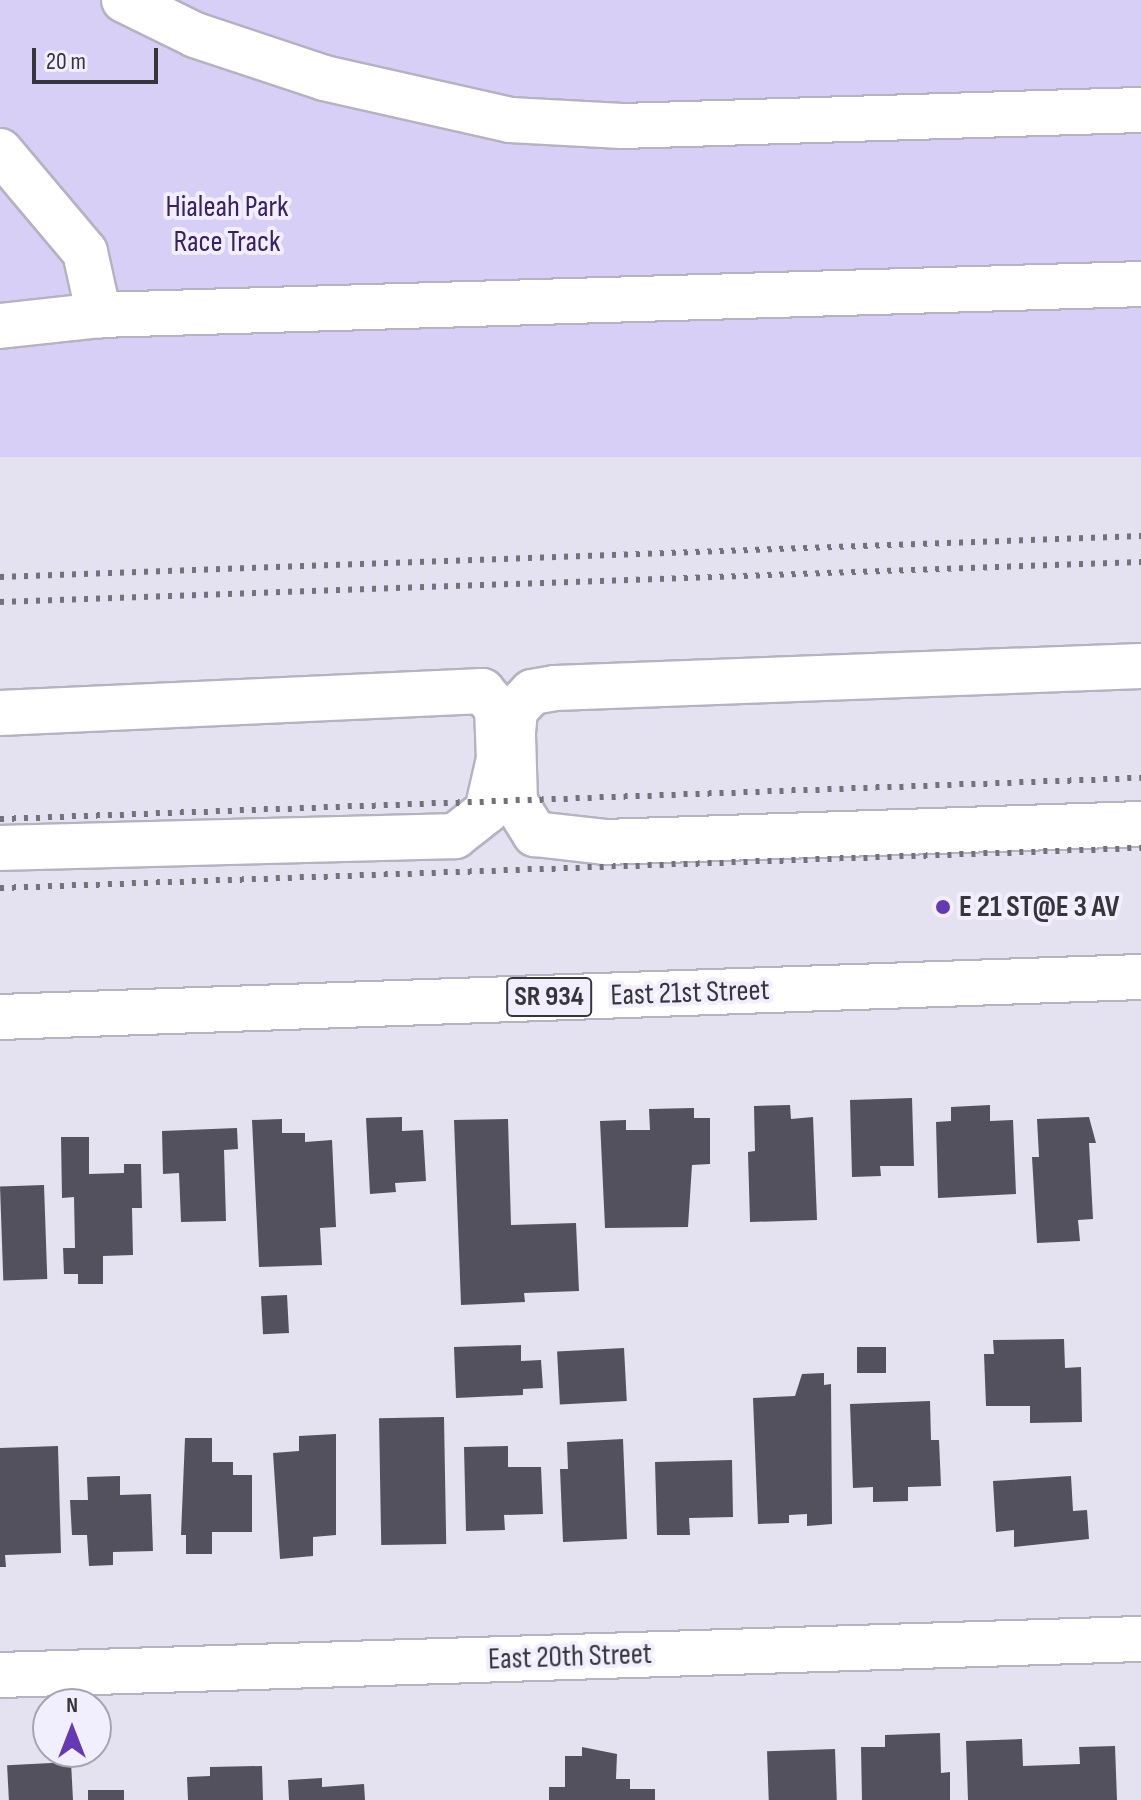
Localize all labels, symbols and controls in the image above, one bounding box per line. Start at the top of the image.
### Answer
scale bar [36,32,162,82]
text: 20 m [46,47,86,76]
park label: Hialeah Park Race Track [165,189,289,260]
place label: E 21 ST@E 3 AV [959,889,1120,925]
marker: E 21 ST@E 3 AV [934,898,952,916]
street label: East 21st Street [610,972,770,1014]
road number: SR 934 [505,973,593,1021]
street label: East 20th Street [487,1636,653,1678]
north arrow [32,1688,112,1768]
text: N [66,1692,78,1719]

